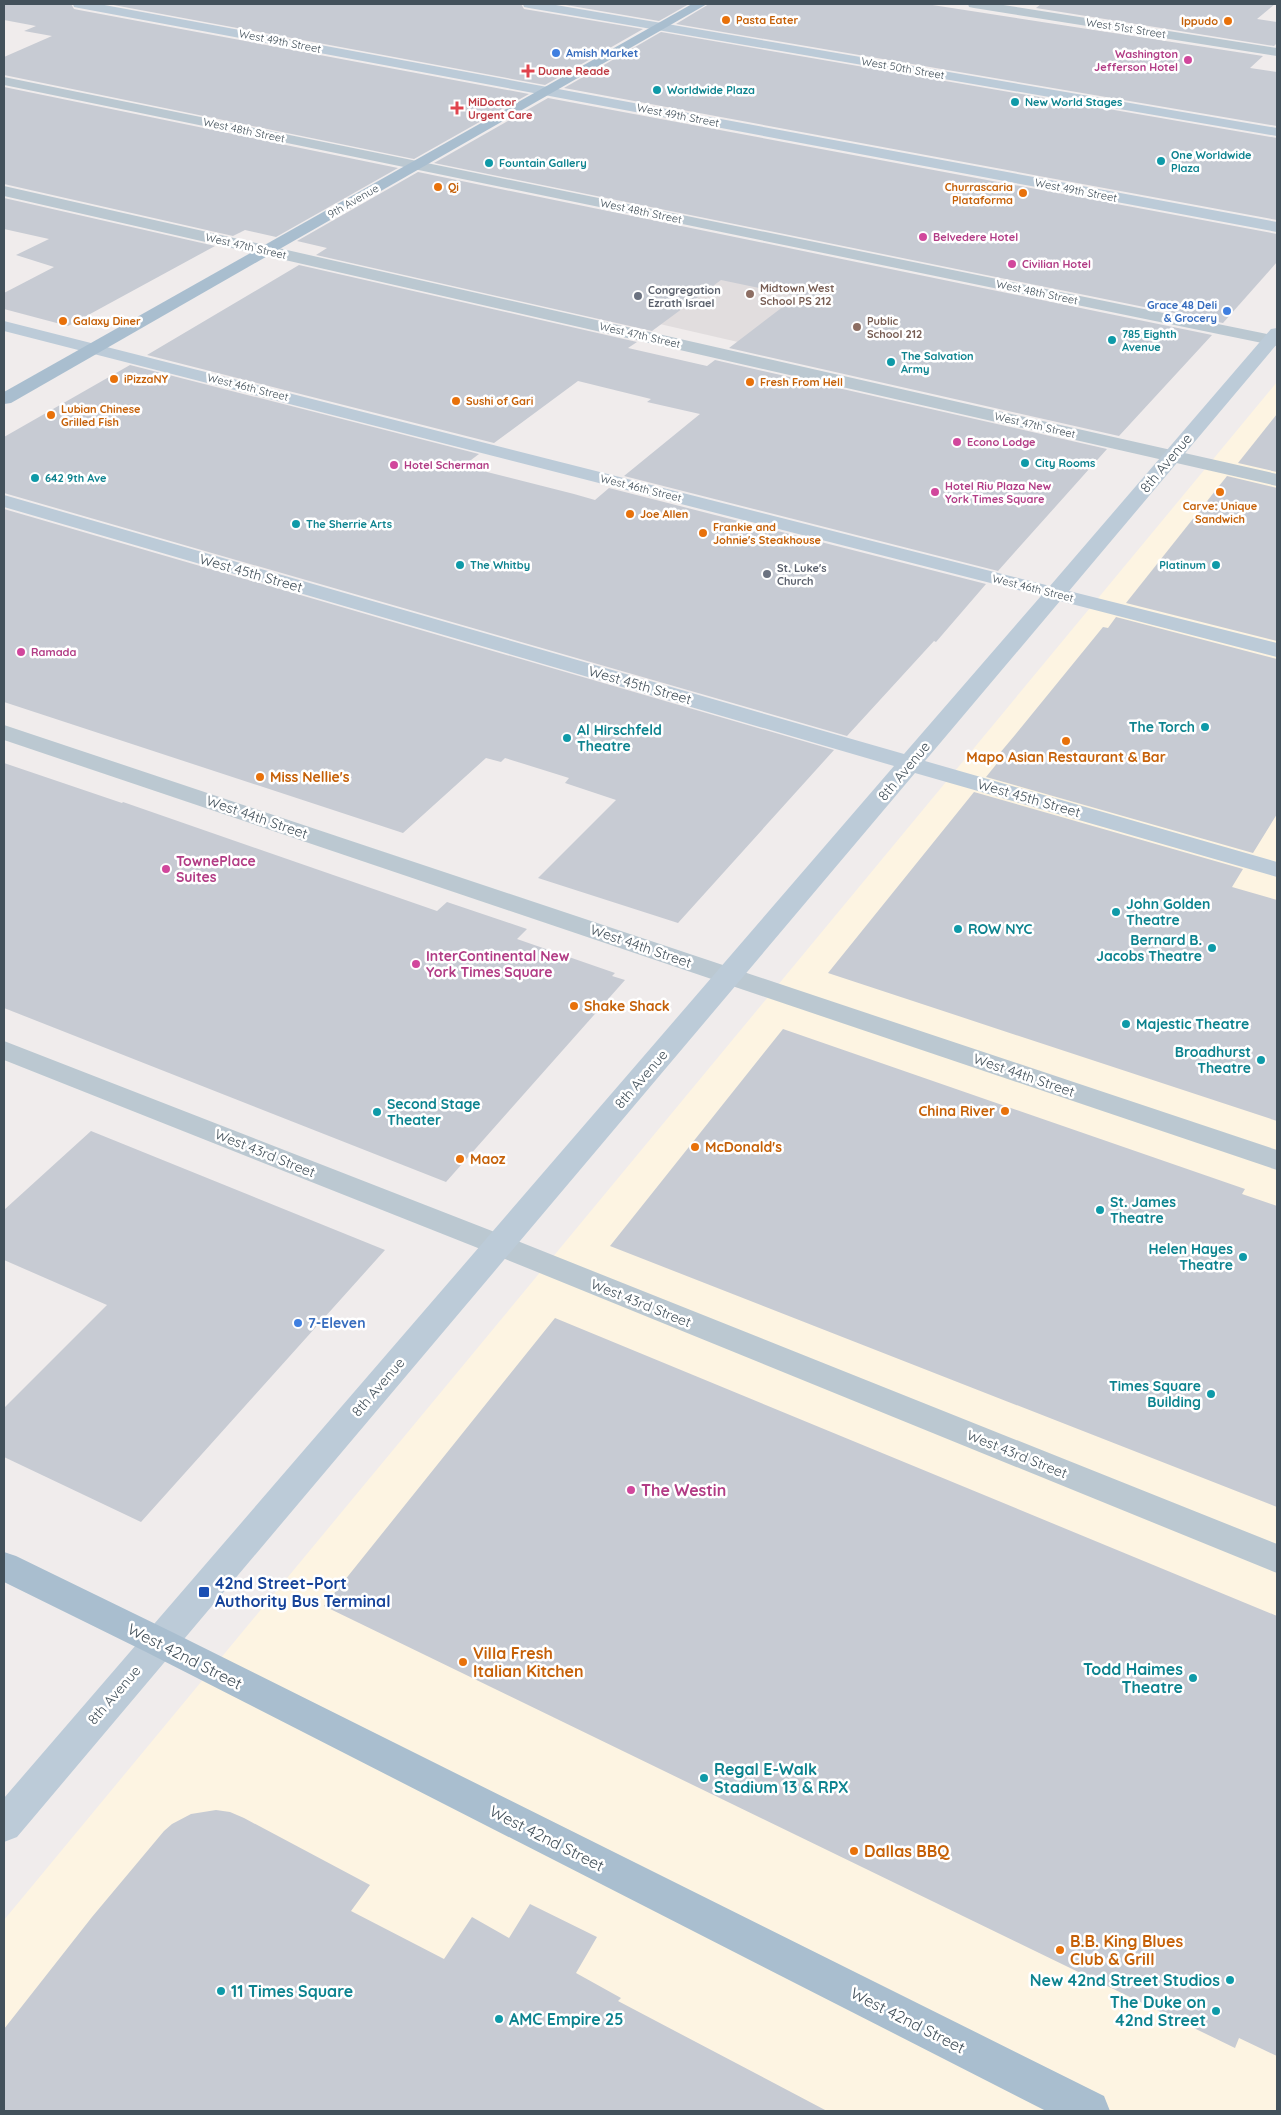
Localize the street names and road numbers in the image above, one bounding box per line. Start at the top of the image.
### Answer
street label: West 51st Street [1085,15,1167,41]
street label: West 49th Street [238,26,322,56]
street label: West 50th Street [860,54,946,82]
street label: West 49th Street [636,100,720,130]
street label: West 48th Street [202,114,286,146]
street label: West 49th Street [1034,175,1118,205]
street label: 9th Avenue [325,181,381,221]
street label: West 48th Street [599,195,683,227]
street label: West 47th Street [204,230,288,262]
street label: West 48th Street [995,276,1079,308]
street label: West 47th Street [598,319,682,351]
street label: West 46th Street [206,370,290,404]
street label: West 47th Street [993,409,1077,441]
street label: 8th Avenue [1136,430,1196,496]
street label: West 46th Street [599,471,683,505]
street label: West 45th Street [197,550,305,596]
street label: West 46th Street [991,571,1075,605]
street label: West 45th Street [586,662,694,708]
street label: 8th Avenue [874,738,934,804]
street label: West 45th Street [975,775,1083,821]
street label: West 44th Street [204,791,310,843]
street label: West 44th Street [588,920,694,972]
street label: 8th Avenue [611,1046,671,1112]
street label: West 44th Street [971,1049,1077,1101]
street label: West 43rd Street [212,1125,318,1181]
street label: West 43rd Street [588,1275,694,1331]
street label: 8th Avenue [348,1354,408,1420]
street label: West 43rd Street [964,1426,1070,1482]
street label: West 42nd Street [124,1619,246,1693]
street label: 8th Avenue [84,1662,144,1728]
street label: West 42nd Street [486,1801,608,1875]
street label: West 42nd Street [847,1983,969,2057]

